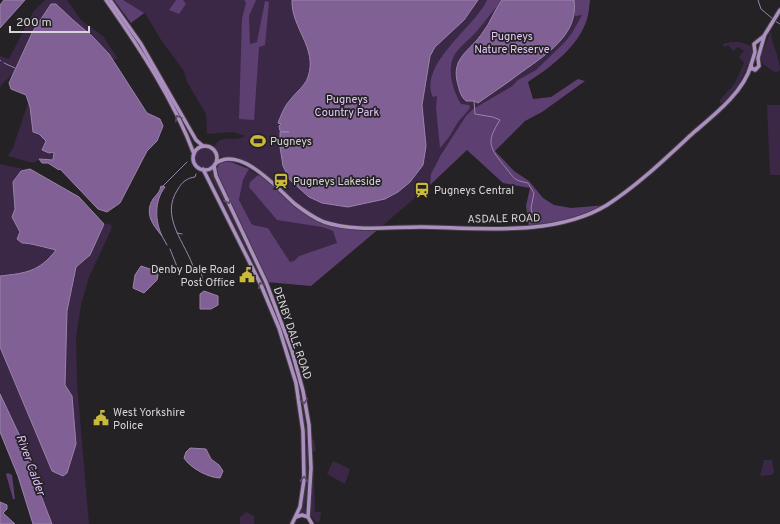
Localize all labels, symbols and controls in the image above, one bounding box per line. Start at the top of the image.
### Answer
scale bar [10,8,89,34]
text: 200 m [16,15,52,31]
park label: Pugneys Nature Reserve [474,30,550,57]
park label: Pugneys Country Park [315,93,380,120]
one-way arrow [175,115,183,123]
sports icon: Pugneys [249,132,267,150]
place label: Pugneys [270,135,312,149]
station icon: Pugneys Lakeside [272,172,290,190]
place label: Pugneys Lakeside [293,175,381,189]
station icon: Pugneys Central [413,181,431,199]
place label: Pugneys Central [434,184,514,198]
one-way arrow [224,197,231,205]
street label: ASDALE ROAD [467,211,541,227]
place label: Denby Dale Road Post Office [151,263,235,290]
public building icon: Denby Dale Road Post Office [238,266,256,284]
one-way arrow [258,282,266,289]
street label: DENBY DALE ROAD [270,285,314,381]
one-way arrow [300,398,308,404]
place label: West Yorkshire Police [113,406,185,433]
public building icon: West Yorkshire Police [92,409,110,427]
water label: River Calder [12,433,49,499]
one-way arrow [300,476,308,482]

